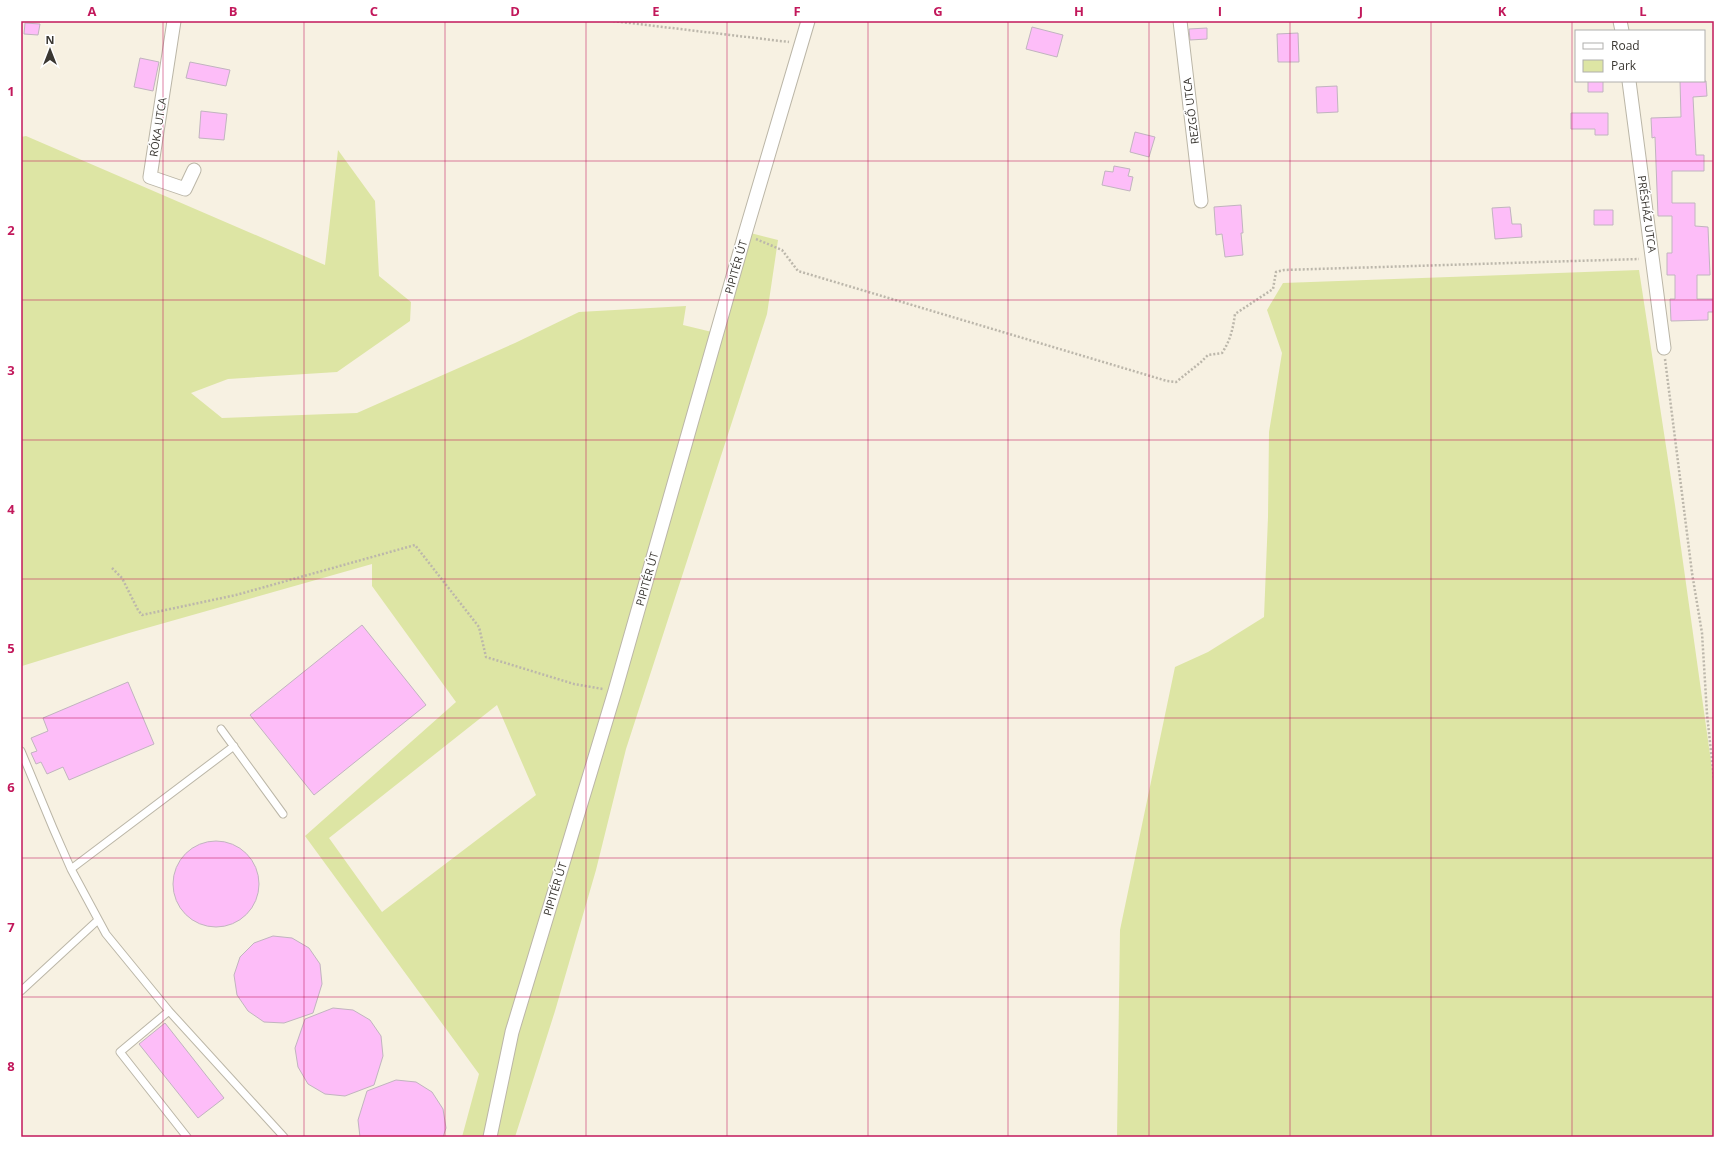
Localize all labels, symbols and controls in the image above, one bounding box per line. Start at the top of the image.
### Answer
text: A [88,2,97,20]
text: B [229,2,238,20]
text: C [370,2,378,20]
text: D [510,2,520,20]
text: E [652,2,660,20]
text: F [793,2,801,20]
text: G [933,2,943,20]
text: H [1074,2,1084,20]
text: I [1218,2,1222,20]
text: J [1358,2,1363,20]
text: K [1498,2,1507,20]
text: L [1639,2,1647,20]
north arrow [30,30,70,70]
legend [1575,30,1705,82]
text: N [46,32,54,47]
text: Road [1611,37,1640,54]
text: Park [1611,57,1637,74]
street label: REZGŐ UTCA [1179,77,1202,145]
text: 1 [7,82,15,100]
street label: RÓKA UTCA [145,96,170,158]
street label: PRÉSHÁZ UTCA [1635,174,1660,254]
text: 2 [7,221,15,239]
street label: PIPITÉR ÚT [721,238,750,295]
text: 3 [7,361,15,379]
text: 4 [7,500,15,518]
street label: PIPITÉR ÚT [632,550,661,607]
text: 5 [7,639,15,657]
text: 6 [7,778,15,796]
street label: PIPITÉR ÚT [539,860,570,917]
text: 7 [7,918,15,936]
text: 8 [7,1057,15,1075]

